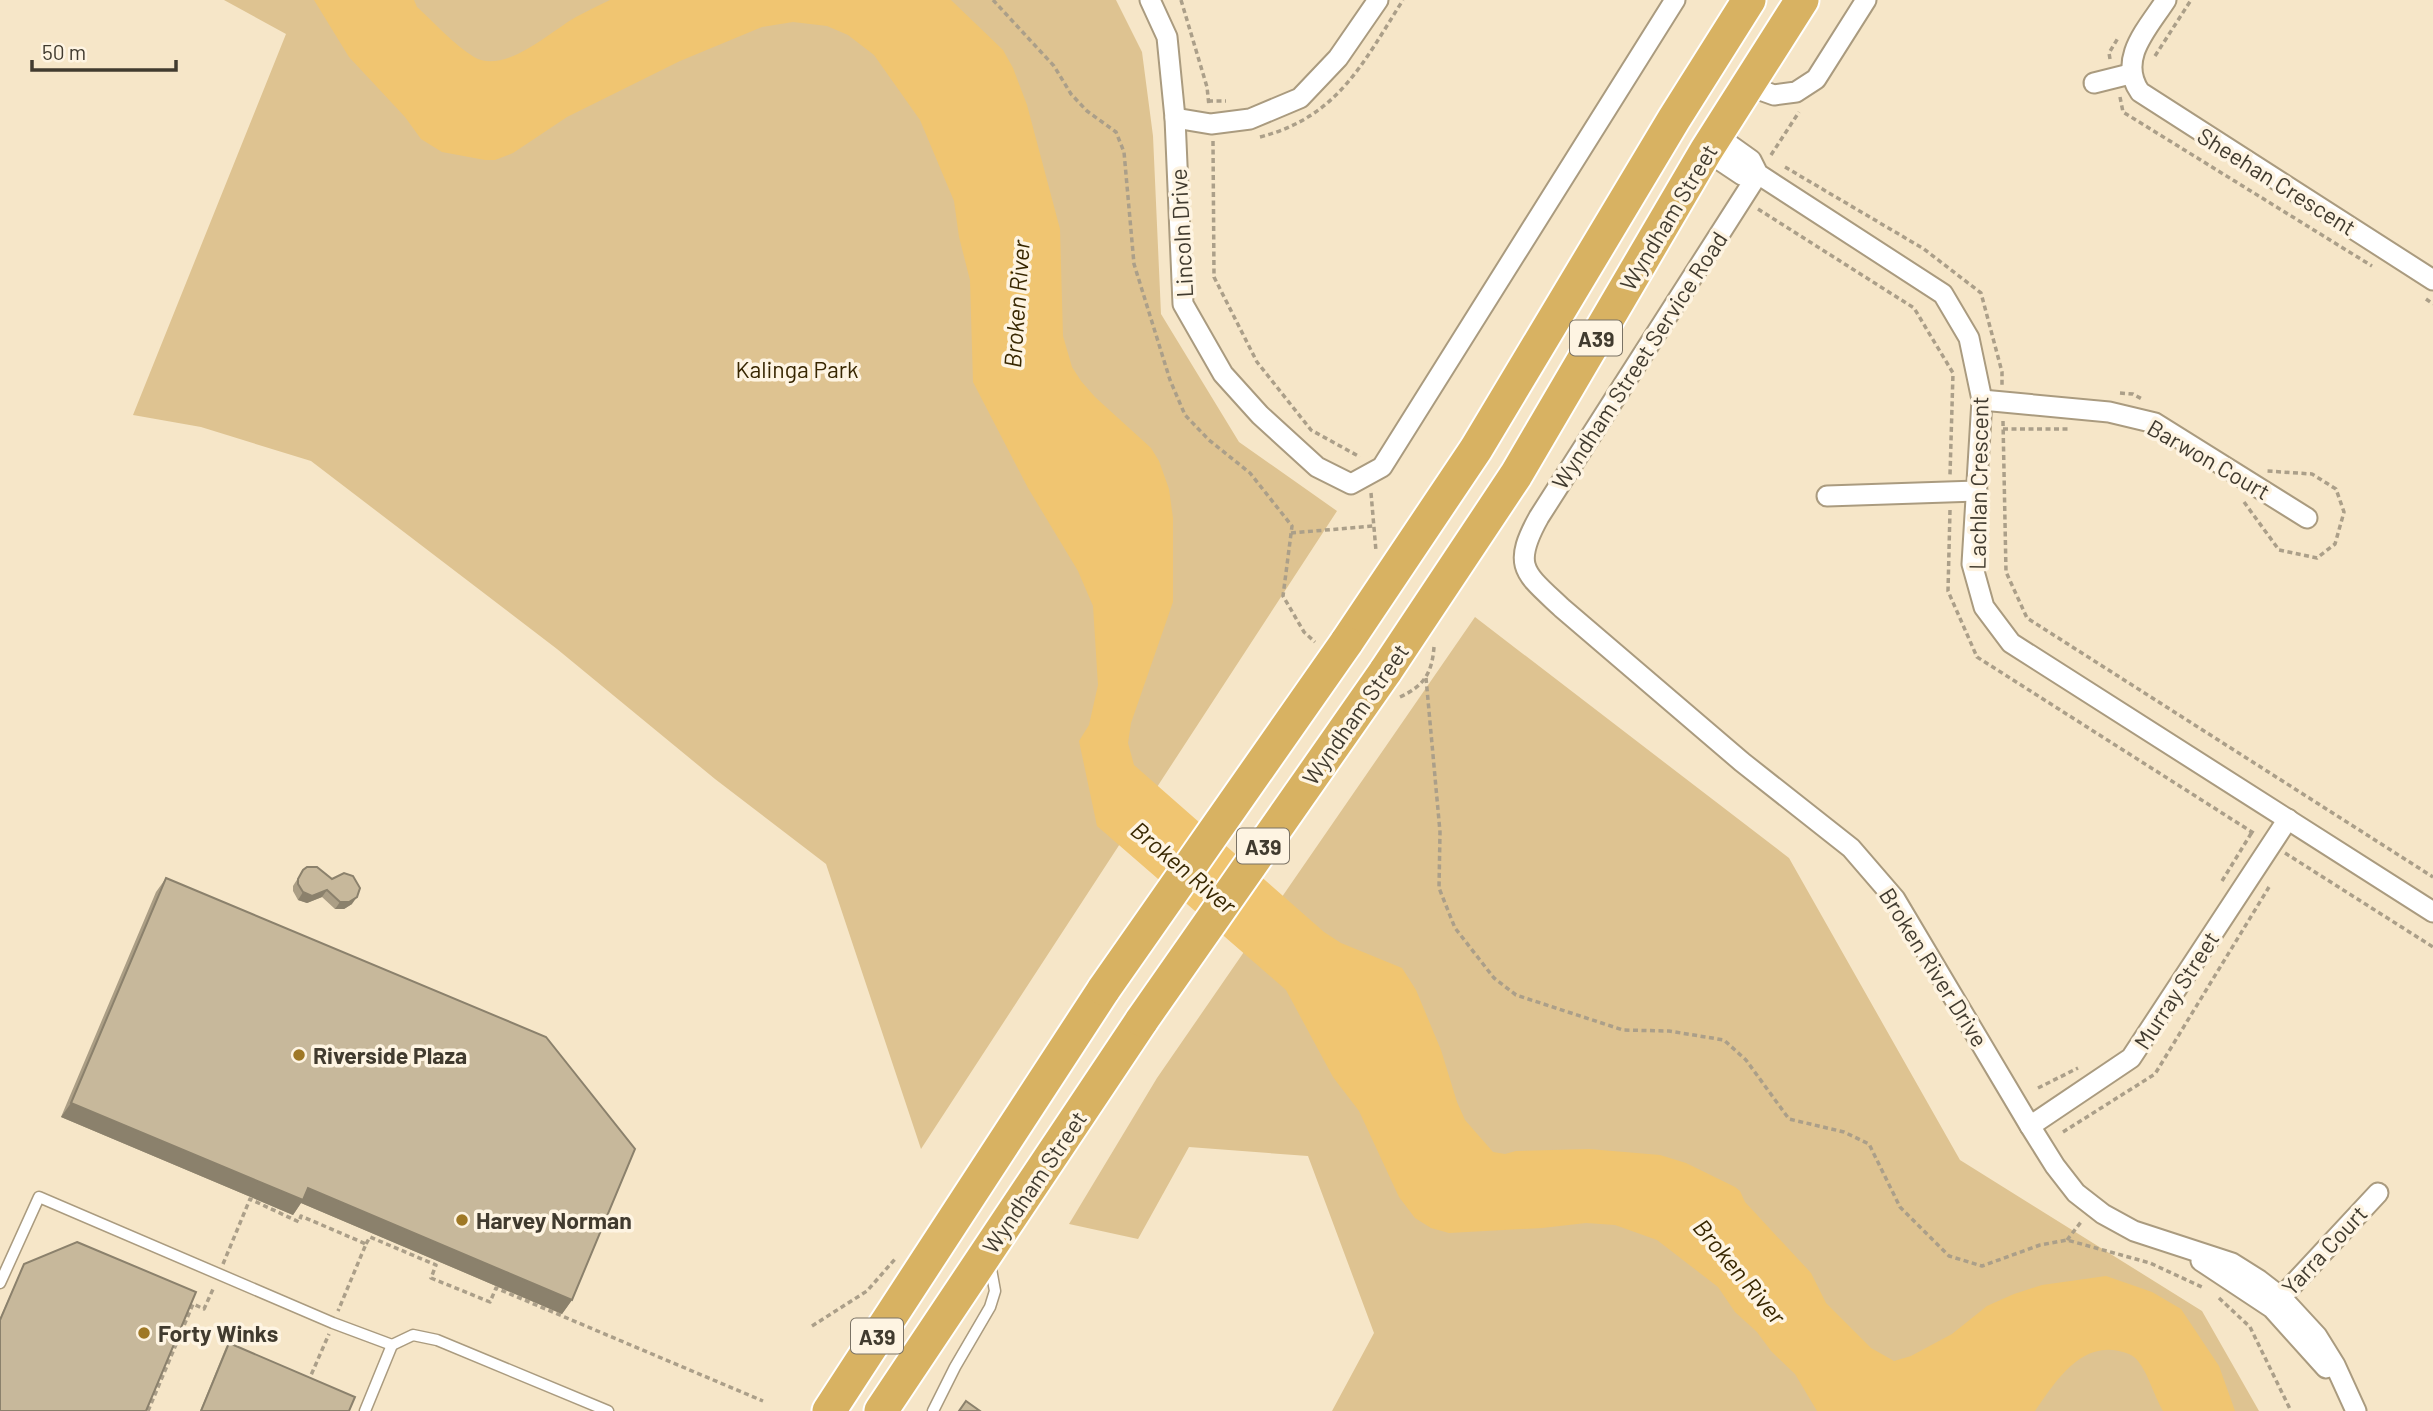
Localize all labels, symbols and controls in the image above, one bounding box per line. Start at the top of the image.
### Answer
scale bar [32,28,175,72]
text: 50 m [42,39,86,64]
street label: Sheehan Crescent [2193,121,2361,241]
street label: Wyndham Street [1613,139,1723,295]
street label: Lincoln Drive [1164,168,1198,298]
street label: Wyndham Street Service Road [1545,226,1733,494]
water label: Broken River [997,238,1035,369]
road number: A39 [1570,320,1622,356]
park label: Kalinga Park [735,355,859,383]
street label: Lachlan Crescent [1962,396,1994,570]
street label: Barwon Court [2143,413,2275,505]
street label: Wyndham Street [1296,638,1414,790]
water label: Broken River [1126,815,1244,920]
road number: A39 [1237,828,1289,864]
street label: Broken River Drive [1874,882,1994,1052]
street label: Murray Street [2127,926,2225,1054]
place label: Riverside Plaza [313,1041,467,1069]
marker: Riverside Plaza [291,1047,307,1063]
street label: Wyndham Street [976,1105,1092,1259]
street label: Yarra Court [2275,1199,2373,1301]
place label: Harvey Norman [476,1206,632,1234]
marker: Harvey Norman [454,1212,470,1228]
water label: Broken River [1688,1213,1793,1331]
road number: A39 [851,1318,903,1354]
place label: Forty Winks [158,1319,278,1347]
marker: Forty Winks [136,1325,152,1341]

